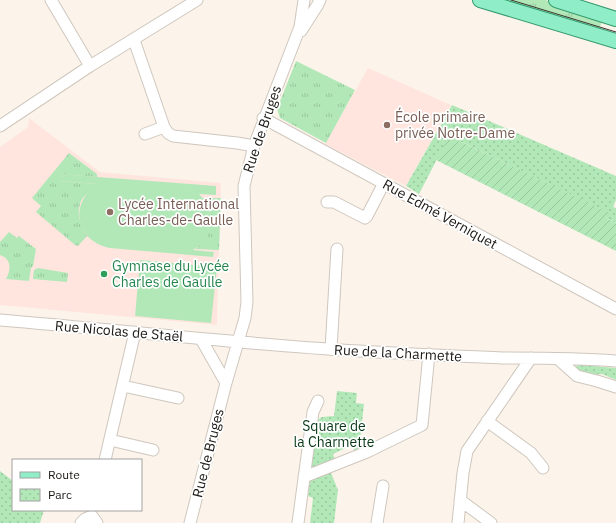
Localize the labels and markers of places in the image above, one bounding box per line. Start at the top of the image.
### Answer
place label: École primaire privée Notre-Dame [395,107,515,142]
marker: École primaire privée Notre-Dame [382,120,392,130]
place label: Lycée International Charles-de-Gaulle [118,195,239,229]
marker: Lycée International Charles-de-Gaulle [105,207,115,217]
place label: Gymnase du Lycée Charles de Gaulle [112,257,230,291]
marker: Gymnase du Lycée Charles de Gaulle [99,269,109,279]

